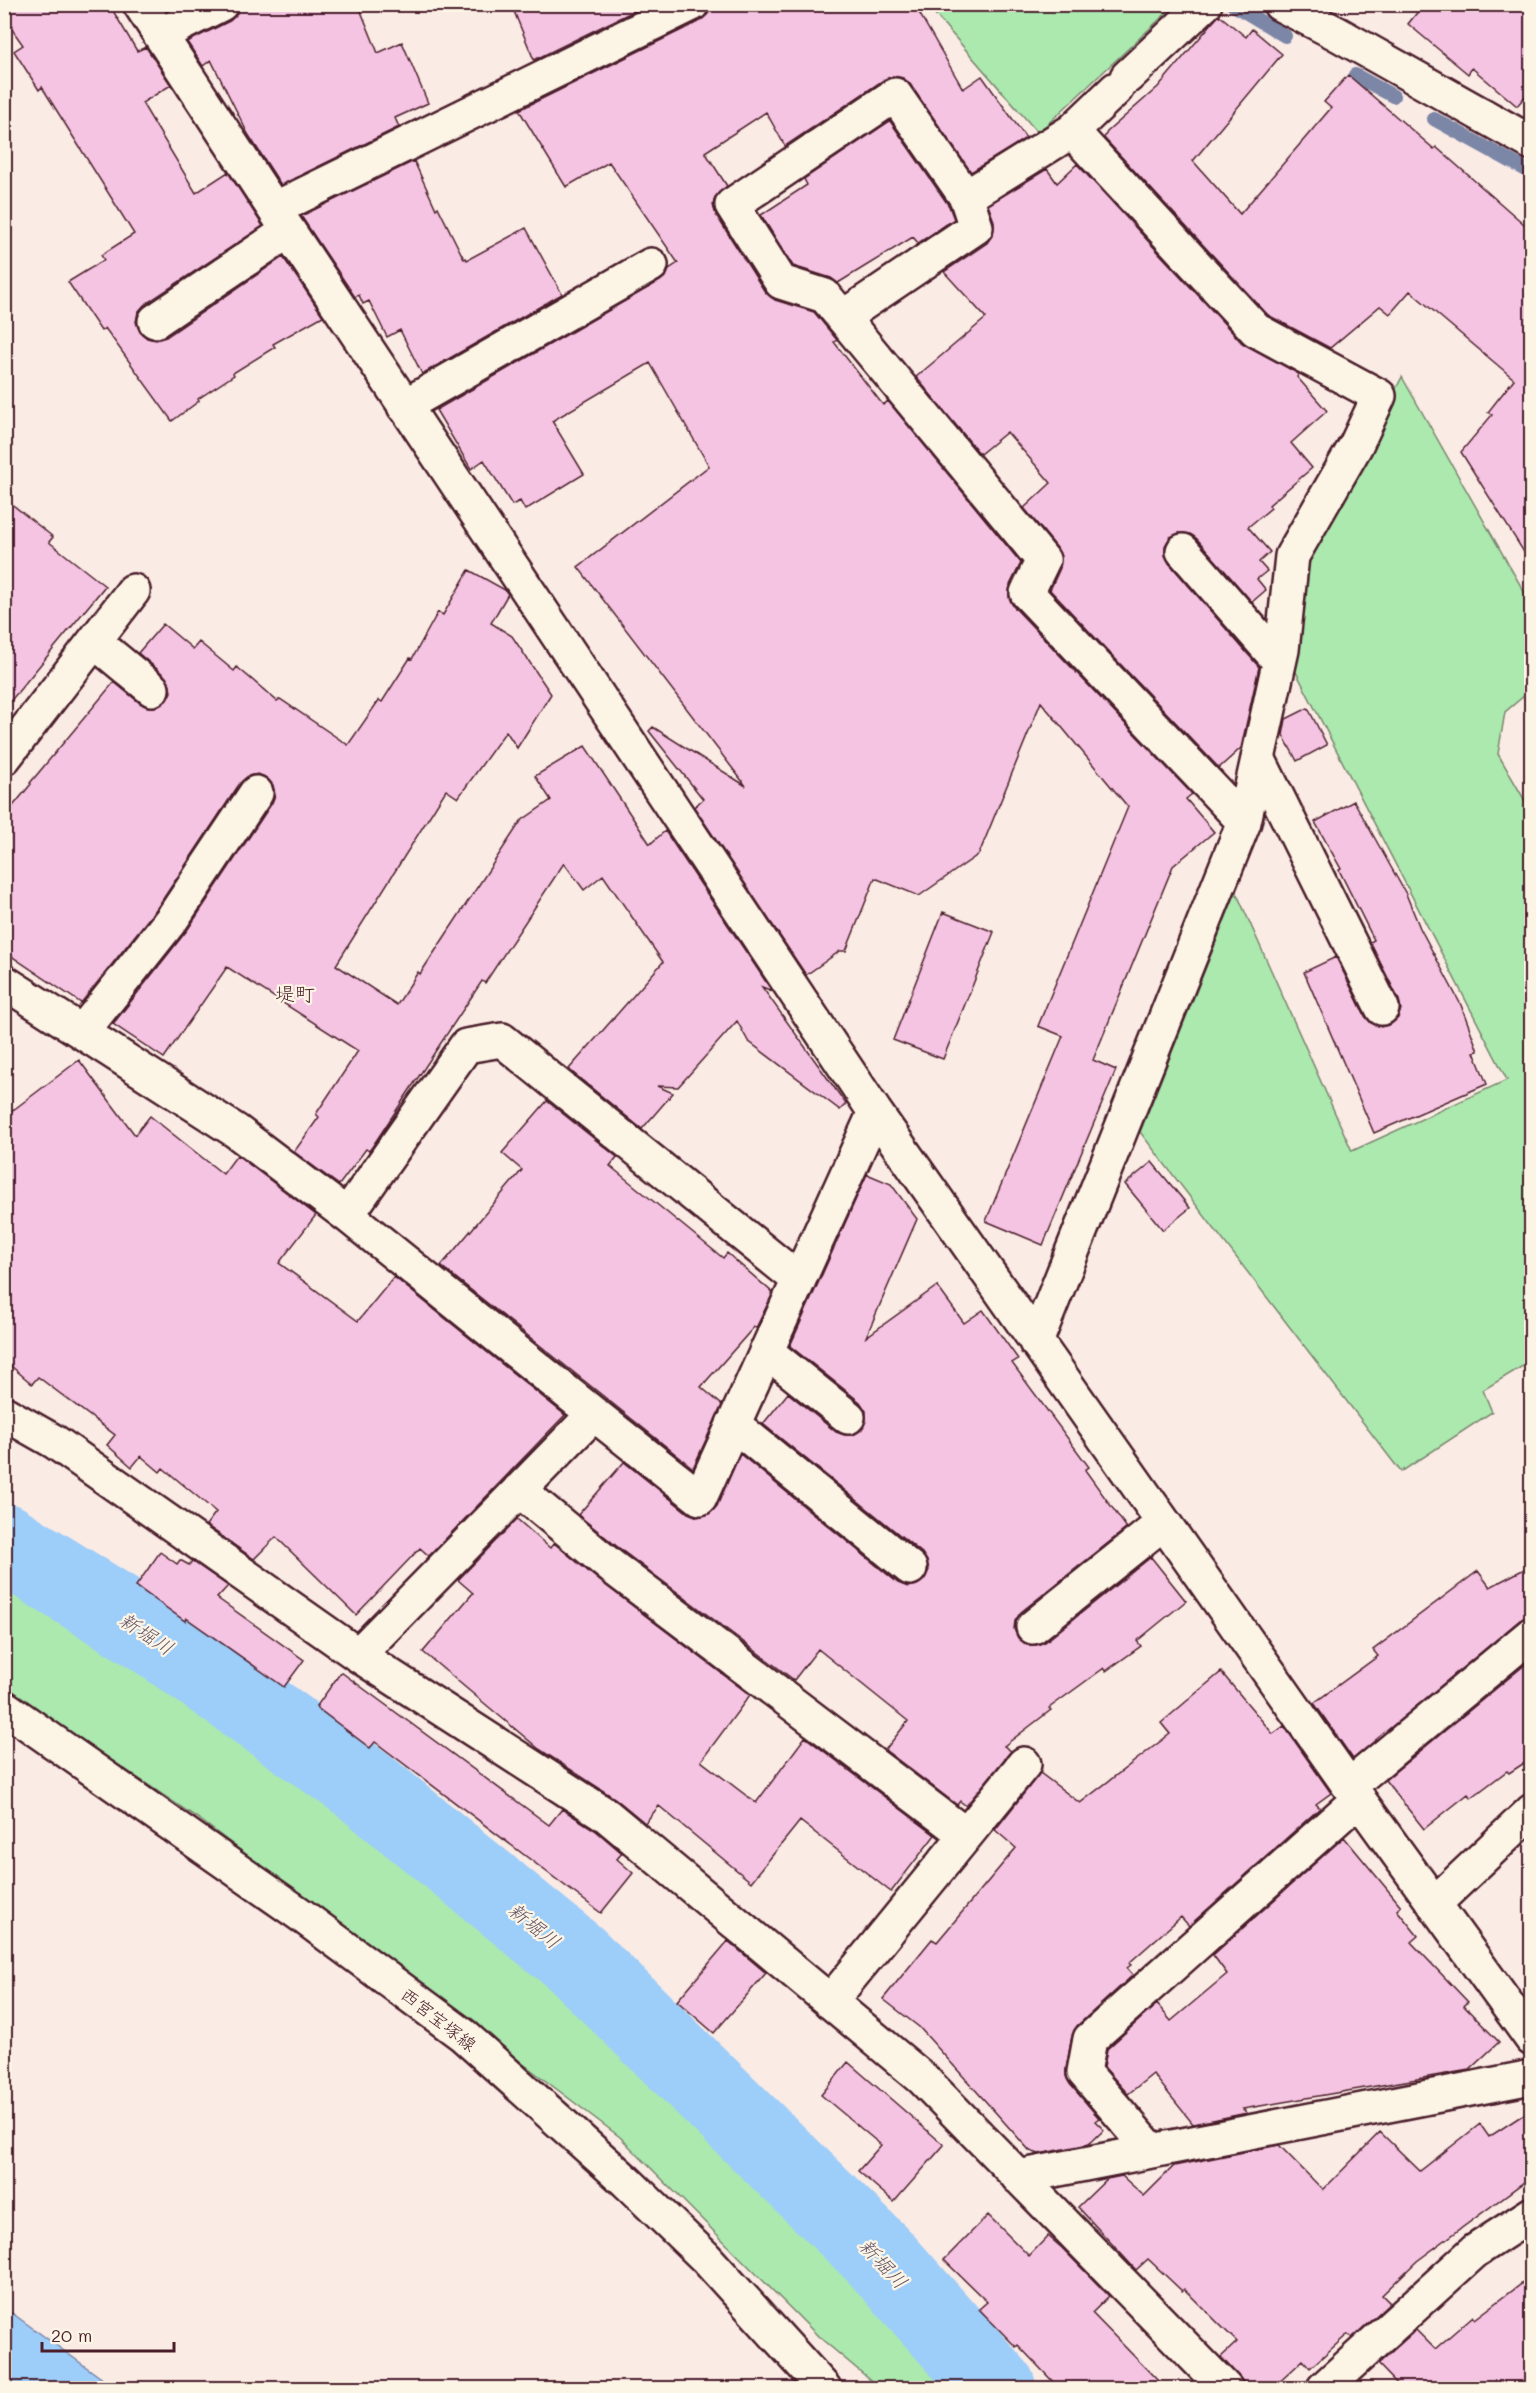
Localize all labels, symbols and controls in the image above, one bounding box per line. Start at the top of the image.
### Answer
district label: 堤町 [275,980,315,1006]
water label: 新堀川 [115,1606,179,1660]
water label: 新堀川 [504,1896,566,1954]
street label: 西宮宝塚線 [396,1982,482,2056]
water label: 新堀川 [854,2232,914,2294]
scale bar [42,2315,174,2353]
text: 20 m [51,2323,92,2347]

